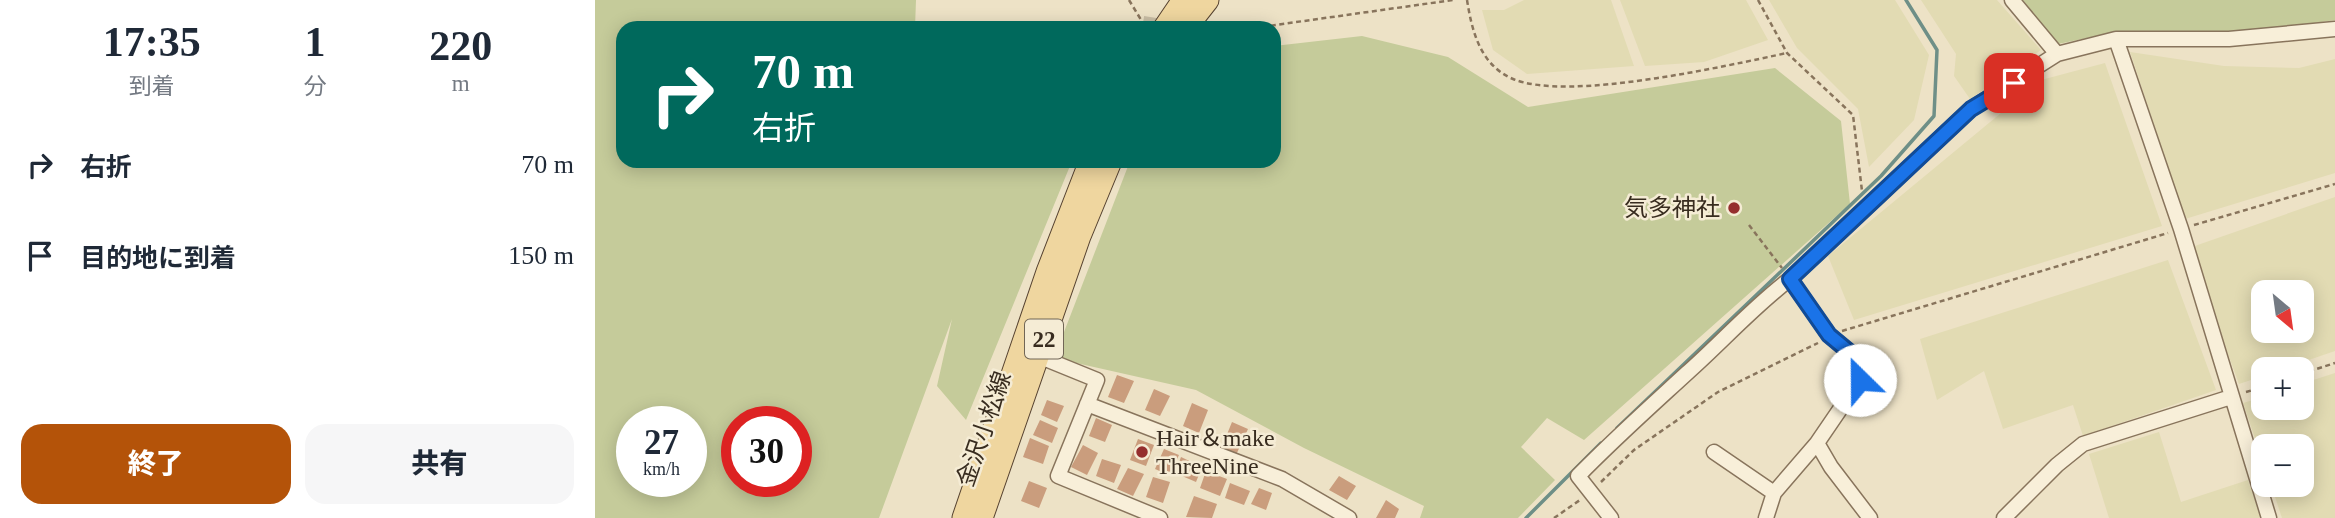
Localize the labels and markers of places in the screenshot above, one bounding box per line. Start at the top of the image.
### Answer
pin [1984,53,2044,113]
place label: 気多神社 [1624,195,1720,221]
marker: 気多神社 [1726,200,1742,216]
place label: Hair＆make ThreeNine [1156,425,1275,479]
marker: Hair＆make ThreeNine [1134,444,1150,460]

